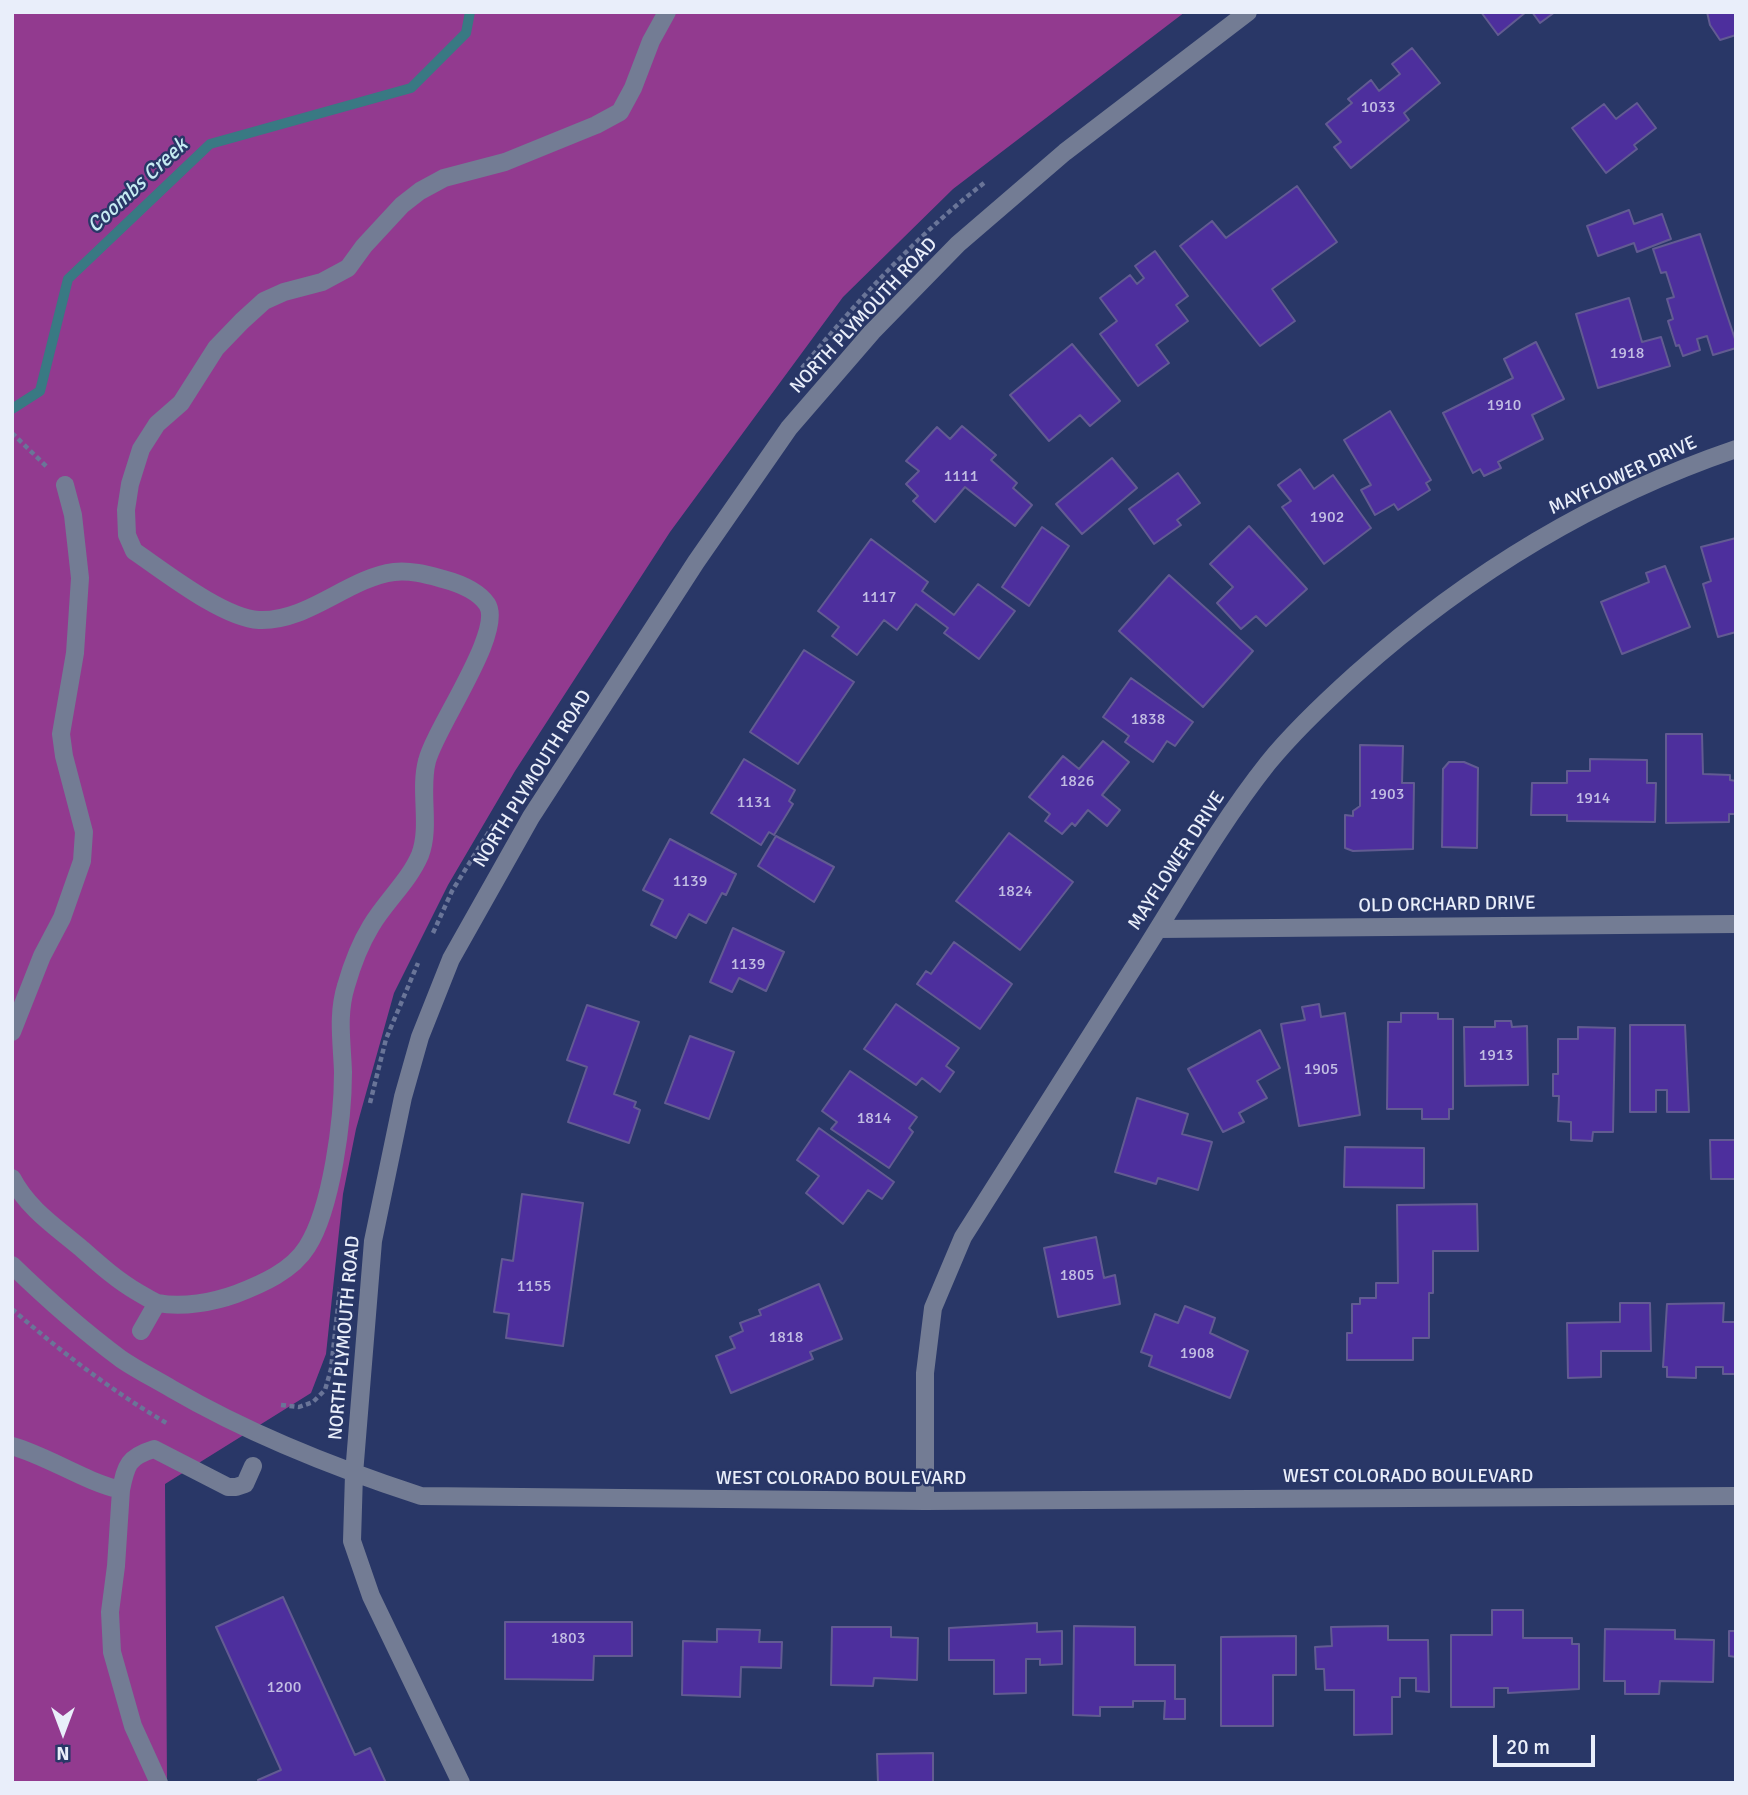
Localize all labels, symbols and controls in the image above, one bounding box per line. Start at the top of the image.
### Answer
house number: 1033 [1361,98,1395,118]
water label: Coombs Creek [83,133,193,239]
street label: NORTH PLYMOUTH ROAD [786,233,942,399]
house number: 1918 [1610,344,1644,364]
house number: 1910 [1487,396,1521,416]
street label: MAYFLOWER DRIVE [1545,432,1701,520]
house number: 1111 [944,467,978,487]
house number: 1902 [1310,508,1344,528]
house number: 1117 [862,588,896,608]
street label: NORTH PLYMOUTH ROAD [469,686,597,872]
house number: 1838 [1131,710,1165,730]
house number: 1826 [1060,772,1094,792]
house number: 1903 [1370,785,1404,805]
street label: MAYFLOWER DRIVE [1124,787,1230,935]
house number: 1914 [1576,789,1610,809]
house number: 1131 [737,793,771,813]
house number: 1139 [673,872,707,892]
house number: 1824 [998,882,1032,902]
street label: OLD ORCHARD DRIVE [1358,892,1536,918]
house number: 1139 [731,955,765,975]
house number: 1913 [1479,1046,1513,1066]
house number: 1905 [1304,1060,1338,1080]
house number: 1814 [857,1109,891,1129]
street label: NORTH PLYMOUTH ROAD [325,1235,365,1441]
house number: 1805 [1060,1266,1094,1286]
house number: 1155 [517,1277,551,1297]
house number: 1818 [769,1328,803,1348]
house number: 1908 [1180,1344,1214,1364]
street label: WEST COLORADO BOULEVARD [1283,1466,1533,1488]
street label: WEST COLORADO BOULEVARD [716,1468,966,1490]
house number: 1803 [551,1629,585,1649]
house number: 1200 [267,1678,301,1698]
north arrow [28,1697,98,1767]
scale bar [1496,1722,1598,1766]
text: 20 m [1506,1734,1550,1760]
text: N [56,1741,70,1765]

